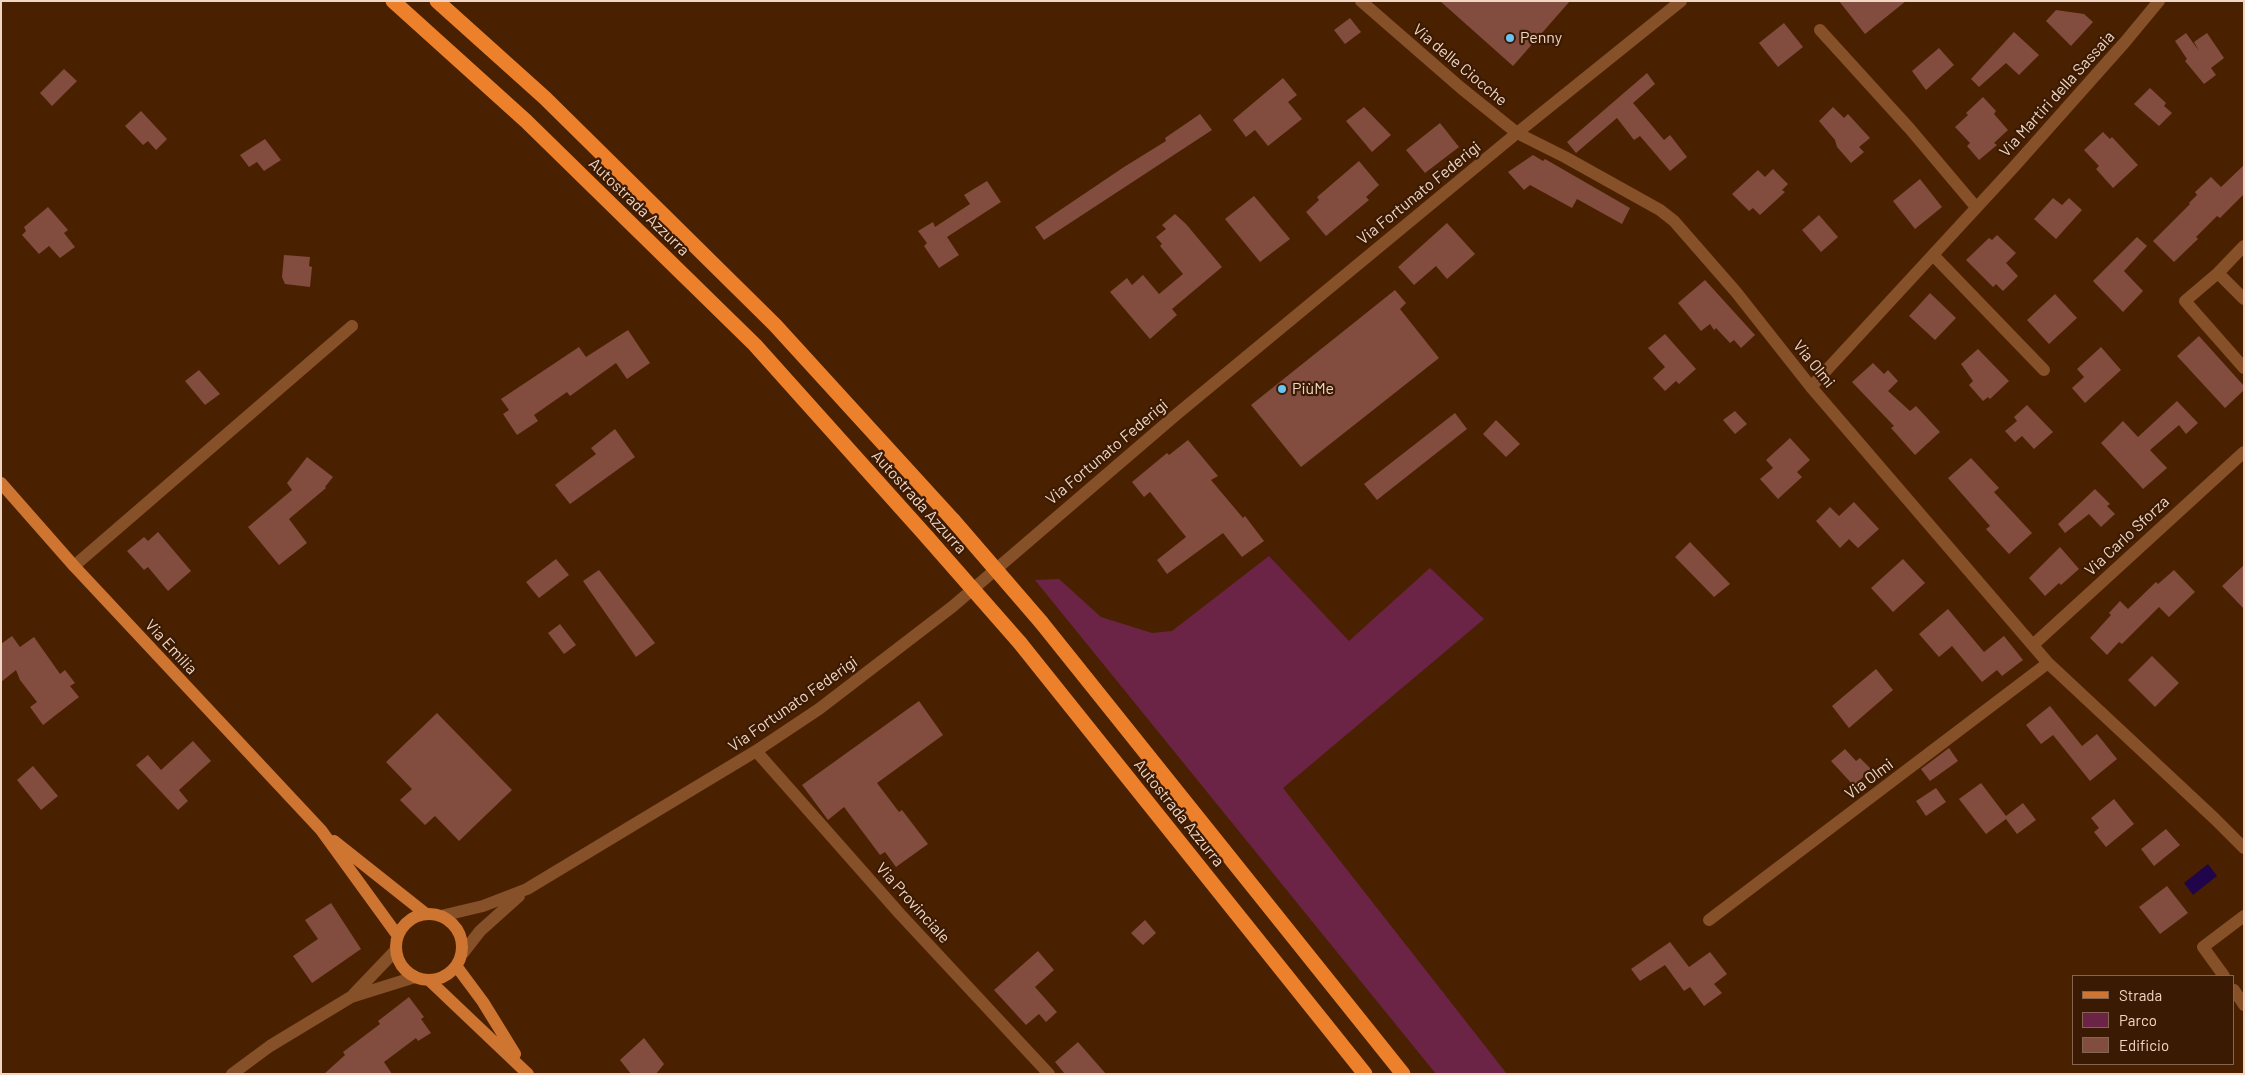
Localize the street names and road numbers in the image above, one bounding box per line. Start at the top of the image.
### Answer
street label: Via delle Ciocche [1409,20,1511,110]
street label: Via Martiri della Sassaia [1995,27,2119,161]
street label: Via Fortunato Federigi [1353,137,1485,249]
street label: Autostrada Azzurra [585,154,693,260]
street label: Via Olmi [1789,336,1839,392]
street label: Via Fortunato Federigi [1042,395,1172,509]
street label: Autostrada Azzurra [868,446,970,558]
street label: Via Carlo Sforza [2081,492,2173,580]
street label: Via Emilia [141,616,201,678]
street label: Via Fortunato Federigi [725,652,861,756]
street label: Autostrada Azzurra [1130,755,1228,871]
street label: Via Olmi [1841,755,1897,803]
street label: Via Provinciale [872,859,954,947]

